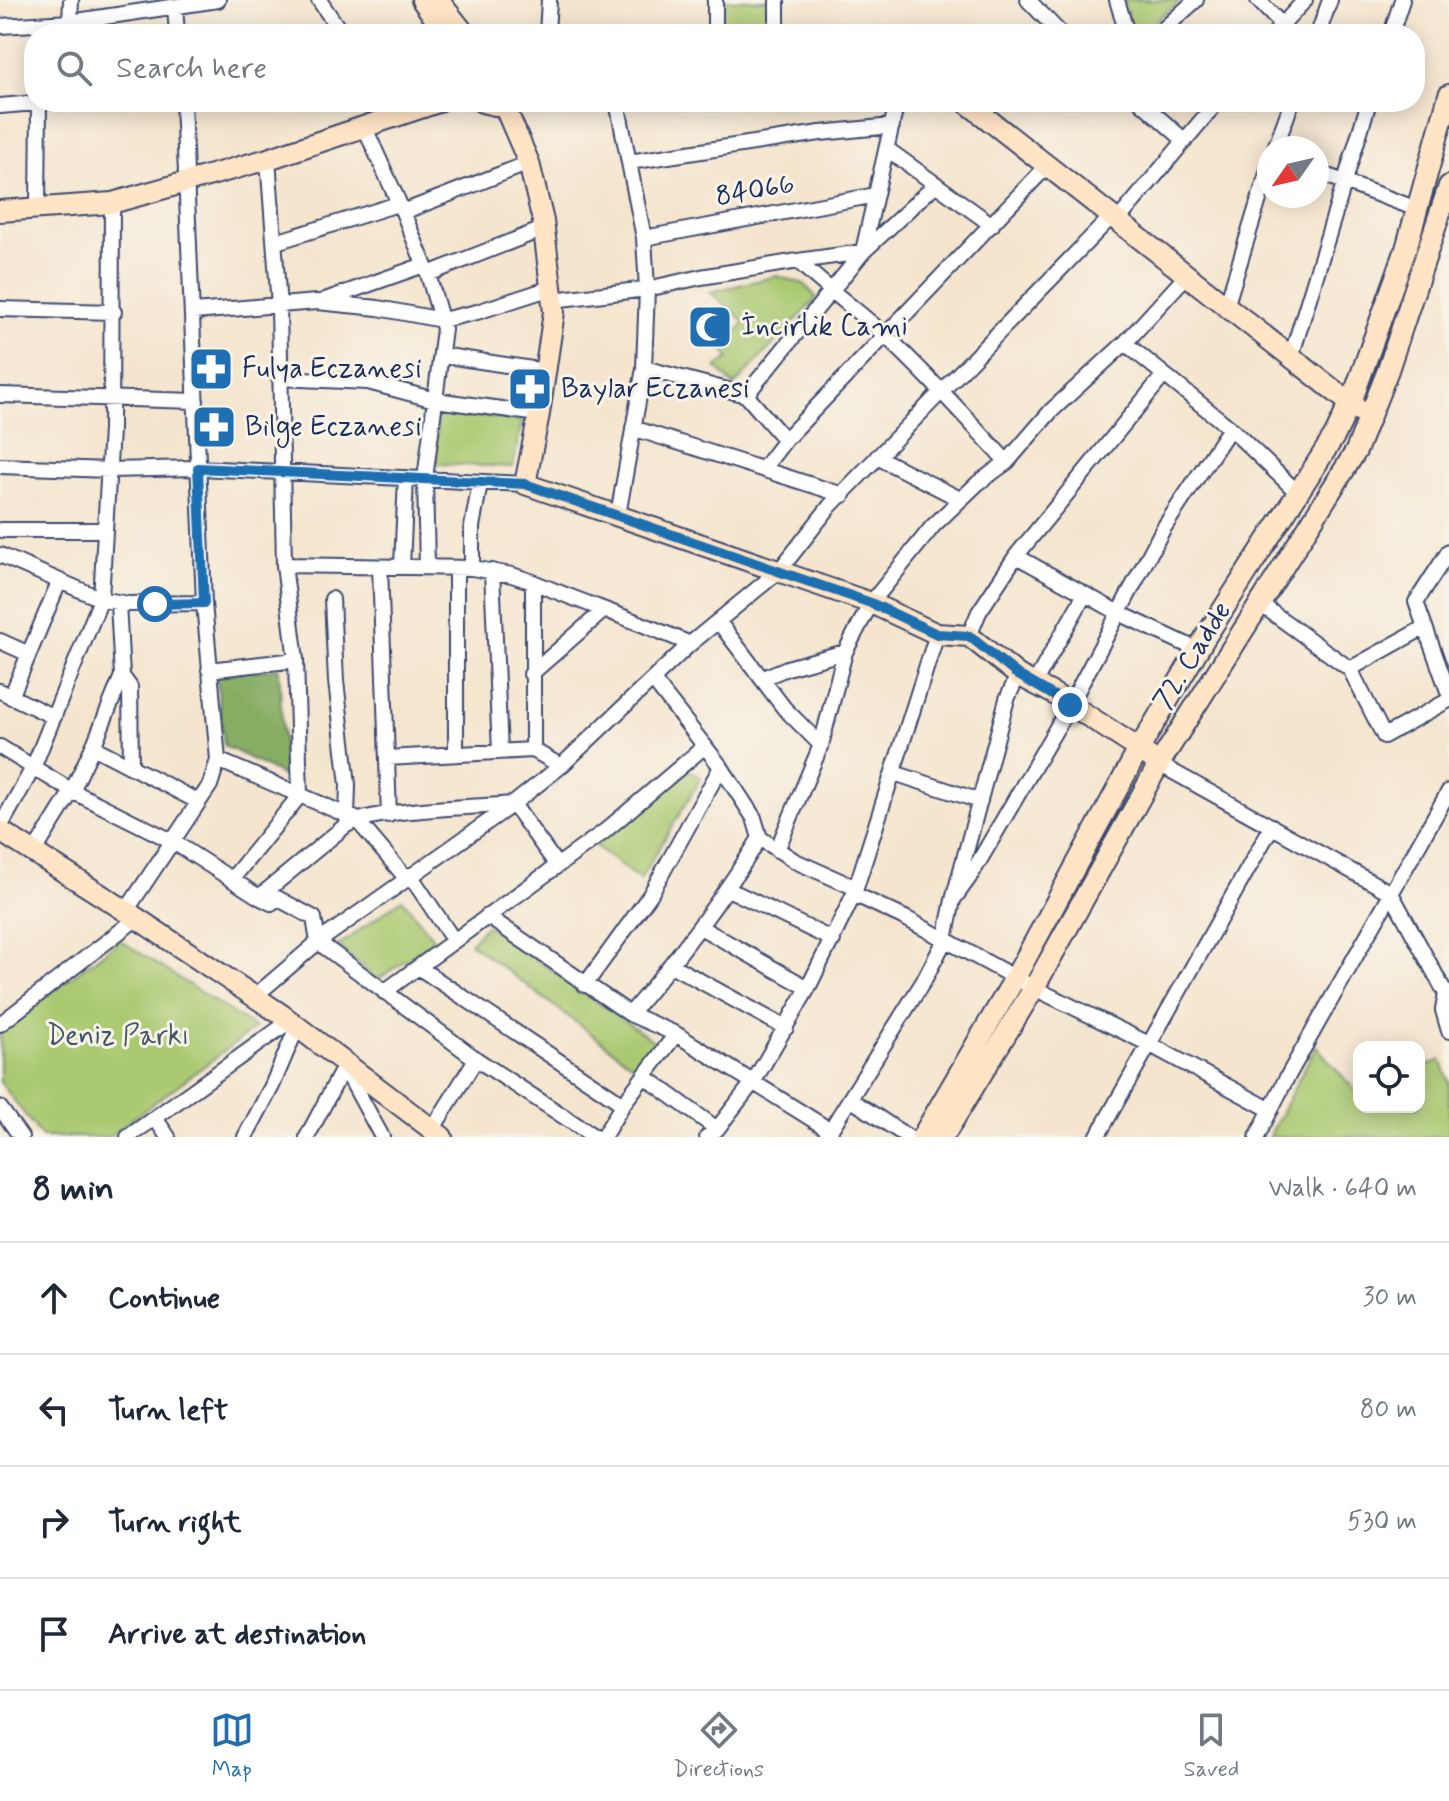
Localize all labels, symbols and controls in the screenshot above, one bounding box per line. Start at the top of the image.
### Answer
search box [24,24,1425,112]
icon: search [52,46,96,90]
text: Search here [116,49,267,88]
north arrow [1257,136,1329,208]
street label: 84066 [713,166,797,216]
mosque icon: İncirlik Cami [686,303,734,351]
place label: İncirlik Cami [741,309,908,346]
pharmacy icon: Fulya Eczanesi [187,345,235,393]
place label: Fulya Eczanesi [242,351,422,388]
pharmacy icon: Baylar Eczanesi [506,365,554,413]
place label: Baylar Eczanesi [561,371,749,408]
pharmacy icon: Bilge Eczanesi [190,403,238,451]
place label: Bilge Eczanesi [245,409,422,448]
route start [137,586,173,622]
street label: 72. Cadde [1145,595,1241,717]
route end [1052,687,1088,723]
park label: Deniz Parkı [47,1018,189,1055]
map controls [1353,1041,1425,1113]
button: locate [1353,1041,1425,1113]
text: 8 min [32,1167,114,1212]
text: Walk · 640 m [1268,1172,1417,1206]
icon: ahead [32,1276,76,1320]
text: Continue [108,1279,220,1318]
text: 30 m [1363,1281,1417,1315]
icon: left [32,1388,76,1432]
text: Turn left [108,1391,228,1430]
text: 80 m [1360,1393,1417,1427]
icon: right [32,1500,76,1544]
text: Turn right [108,1503,241,1542]
text: 530 m [1347,1505,1417,1539]
icon: arrive [32,1612,76,1656]
text: Arrive at destination [108,1615,366,1654]
tab: Map [210,1708,254,1784]
tab: Directions [673,1708,764,1784]
tab: Saved [1184,1708,1239,1784]

